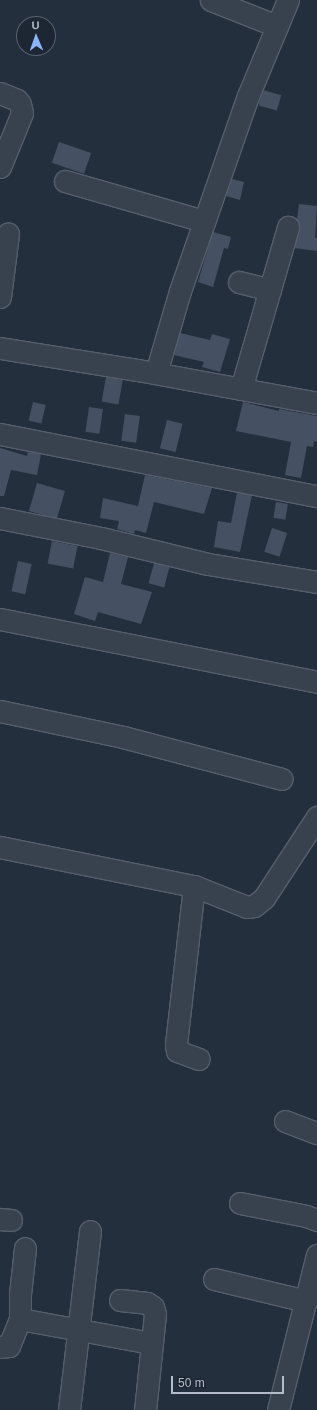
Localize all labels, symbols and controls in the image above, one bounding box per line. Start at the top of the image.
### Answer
north arrow [16,16,56,56]
text: U [31,19,40,31]
scale bar [173,1368,286,1394]
text: 50 m [178,1376,205,1390]

